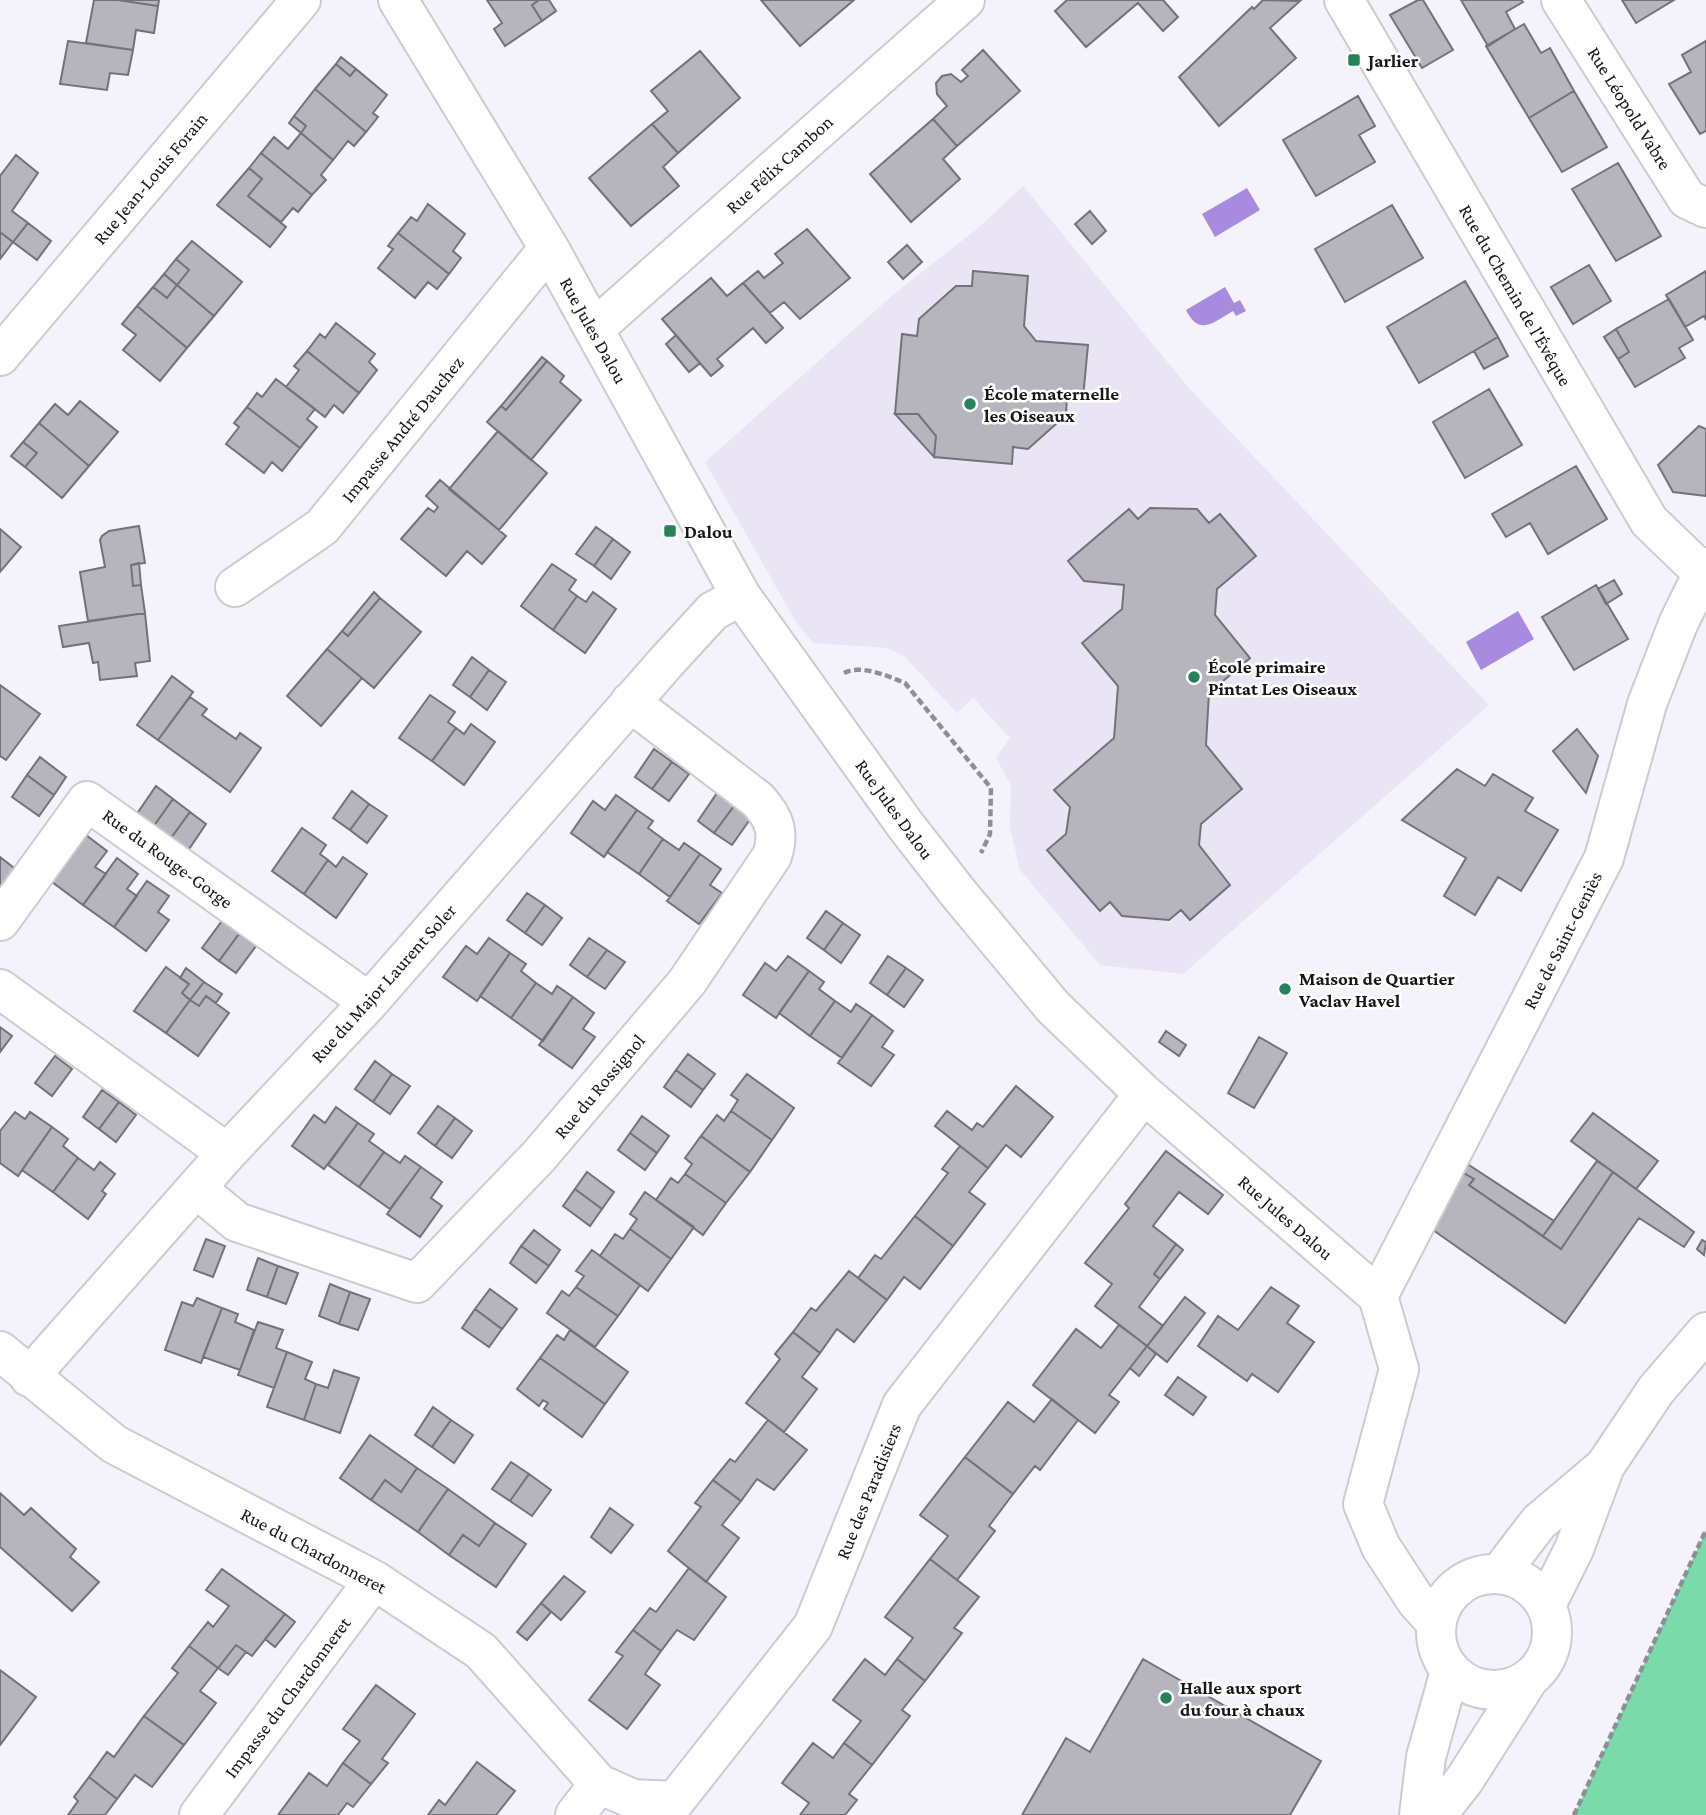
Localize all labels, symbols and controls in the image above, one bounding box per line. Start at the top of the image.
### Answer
street label: Rue Léopold Vabre [1583,43,1676,173]
place label: Jarlier [1366,50,1419,71]
marker: Jarlier [1346,52,1362,68]
street label: Rue Jean-Louis Forain [89,108,212,249]
street label: Rue Félix Cambon [722,111,837,218]
street label: Rue du Chemin de l'Évêque [1455,201,1576,390]
street label: Rue Jules Dalou [556,273,631,387]
street label: Impasse André Dauchez [337,352,468,507]
place label: École maternelle les Oiseaux [984,383,1119,426]
marker: École maternelle les Oiseaux [962,396,978,412]
place label: Dalou [684,521,733,542]
marker: Dalou [662,523,678,539]
place label: École primaire Pintat Les Oiseaux [1208,656,1357,699]
marker: École primaire Pintat Les Oiseaux [1186,669,1202,685]
street label: Rue Jules Dalou [851,755,938,863]
street label: Rue du Rouge-Gorge [99,804,237,913]
street label: Rue de Saint-Geniès [1519,868,1606,1013]
street label: Rue du Major Laurent Soler [307,899,461,1068]
place label: Maison de Quartier Vaclav Havel [1298,968,1455,1011]
marker: Maison de Quartier Vaclav Havel [1277,981,1293,997]
street label: Rue du Rossignol [550,1030,649,1143]
street label: Rue Jules Dalou [1234,1171,1337,1264]
street label: Rue des Paradisiers [832,1420,905,1562]
street label: Rue du Chardonneret [237,1503,391,1598]
street label: Impasse du Chardonneret [220,1612,355,1782]
place label: Halle aux sport du four à chaux [1180,1677,1305,1720]
marker: Halle aux sport du four à chaux [1158,1690,1174,1706]

